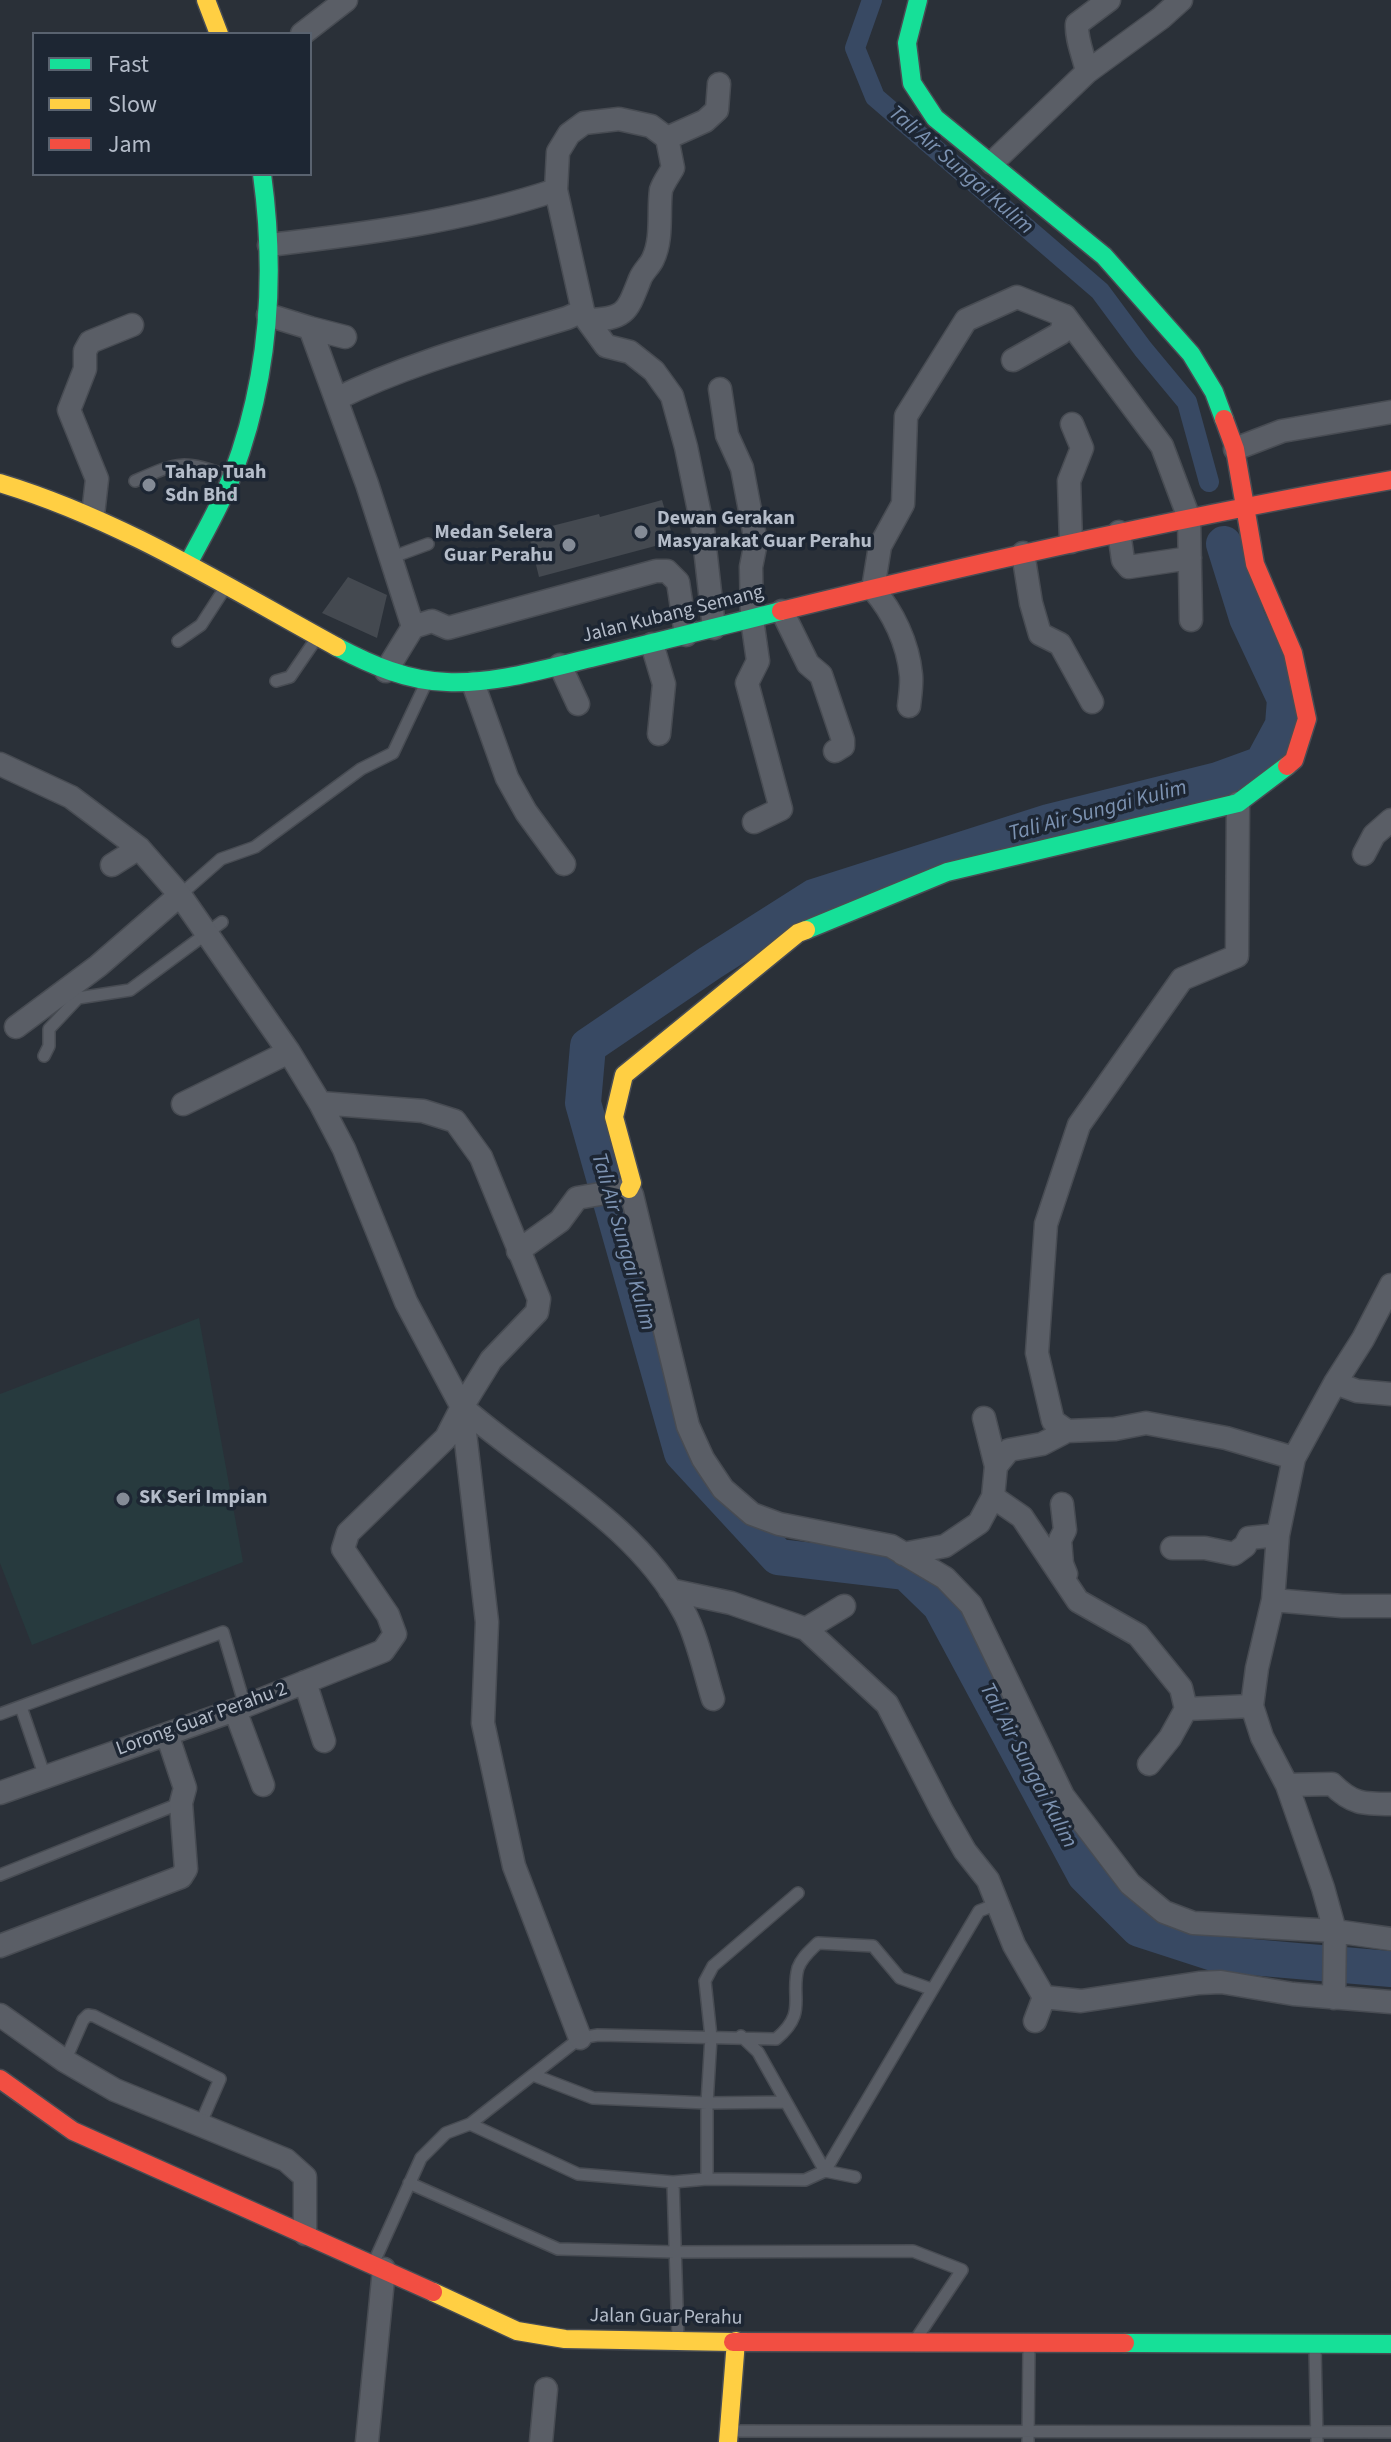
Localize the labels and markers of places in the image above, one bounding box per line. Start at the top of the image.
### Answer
place label: Tahap Tuah Sdn Bhd [165,462,266,509]
marker: Tahap Tuah Sdn Bhd [140,476,158,494]
place label: Dewan Gerakan Masyarakat Guar Perahu [657,508,872,555]
place label: Medan Selera Guar Perahu [434,522,553,569]
marker: Dewan Gerakan Masyarakat Guar Perahu [632,523,650,541]
marker: Medan Selera Guar Perahu [560,536,578,554]
place label: SK Seri Impian [139,1487,267,1511]
marker: SK Seri Impian [114,1490,132,1508]

